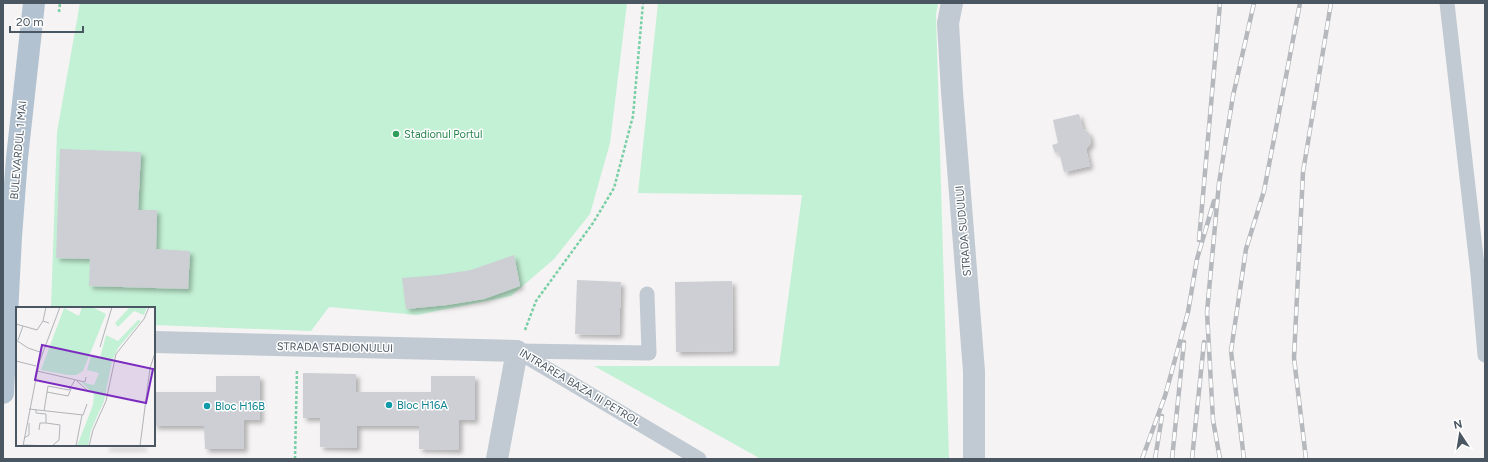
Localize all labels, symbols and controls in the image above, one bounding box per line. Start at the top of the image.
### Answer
scale bar [10,8,83,34]
text: 20 m [16,15,44,29]
street label: BULEVARDUL 1 MAI [8,100,29,200]
place label: Stadionul Portul [404,128,482,141]
marker: Stadionul Portul [391,129,401,139]
street label: STRADA SUDULUI [953,185,974,277]
inset map [16,307,155,446]
street label: STRADA STADIONULUI [277,340,393,355]
street label: INTRAREA BAZA III PETROL [517,346,643,429]
place label: Bloc H16A [397,399,448,412]
place label: Bloc H16B [215,400,265,413]
marker: Bloc H16A [384,400,394,410]
marker: Bloc H16B [202,401,212,411]
north arrow [1440,414,1480,454]
text: N [1453,417,1464,432]

